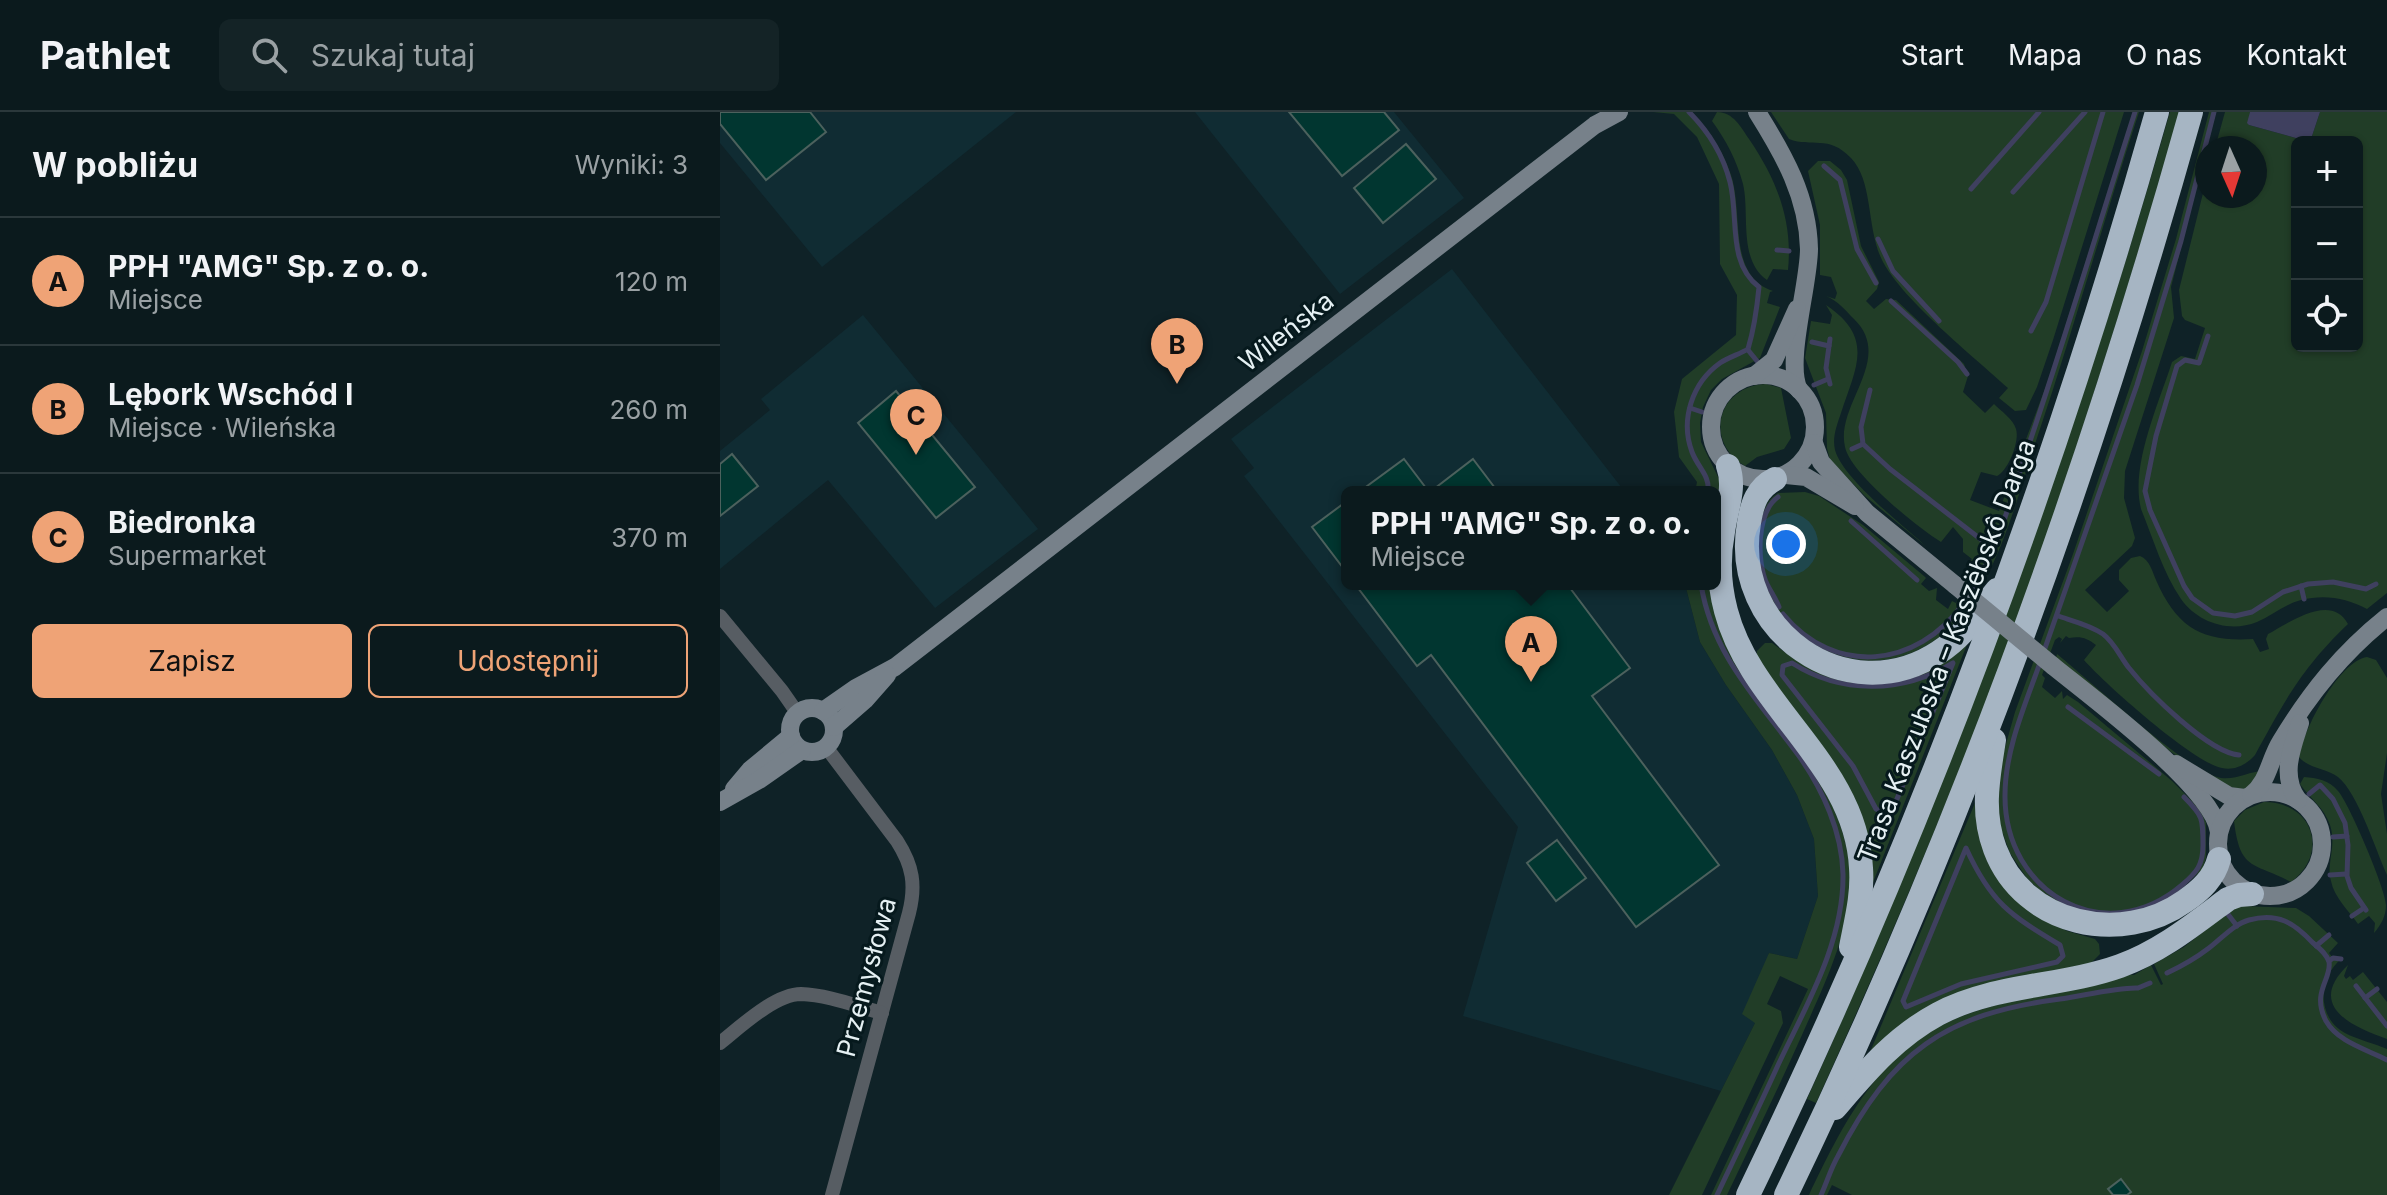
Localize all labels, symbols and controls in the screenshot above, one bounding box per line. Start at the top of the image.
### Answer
search box [219,19,779,91]
text: Pathlet [40,32,171,78]
icon: search [247,33,291,77]
text: Szukaj tutaj [311,37,475,73]
text: Start [1901,38,1964,72]
text: Mapa [2008,38,2082,72]
text: O nas [2126,38,2202,72]
text: Kontakt [2246,38,2347,72]
north arrow [2195,136,2267,208]
map controls [2291,136,2363,352]
button: + [2291,136,2363,208]
text: W pobliżu [32,144,198,185]
text: Wyniki: 3 [575,149,688,180]
button: − [2291,208,2363,280]
text: PPH "AMG" Sp. z o. o. [108,248,429,284]
text: A [48,266,68,297]
text: 120 m [615,266,688,297]
button: locate [2291,280,2363,352]
text: Miejsce [108,284,203,315]
street label: Wileńska [1233,285,1339,377]
pin: B [1151,318,1203,384]
text: Lębork Wschód I [108,376,353,412]
pin: C [890,389,942,455]
text: B [49,394,67,425]
text: 260 m [610,394,688,425]
text: Miejsce · Wileńska [108,412,336,443]
street label: Trasa Kaszubska – Kaszëbskô Darga [1851,435,2041,867]
popup [1341,486,1721,590]
text: Biedronka [108,504,256,540]
text: PPH "AMG" Sp. z o. o. [1370,505,1692,541]
text: C [48,522,68,553]
text: 370 m [611,522,688,553]
your location [1766,524,1806,564]
text: Supermarket [108,540,266,571]
text: Miejsce [1370,541,1465,572]
pin: A [1505,616,1557,682]
button: Zapisz [32,624,352,698]
button: Udostępnij [368,624,688,698]
street label: Przemysłowa [830,894,902,1060]

